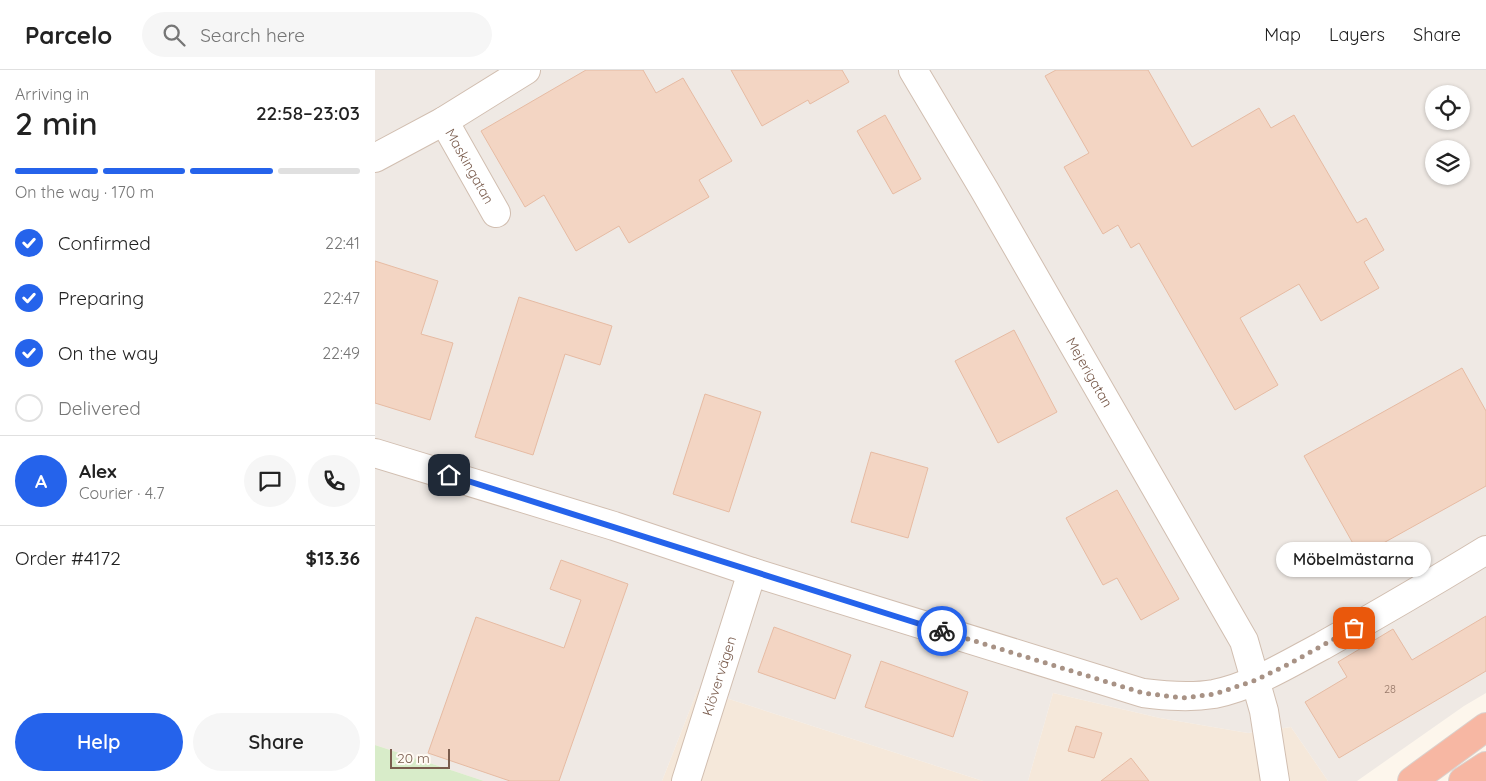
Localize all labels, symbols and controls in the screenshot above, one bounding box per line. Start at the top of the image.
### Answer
search box [142,12,492,57]
text: Parcelo [25,20,112,50]
icon: search [160,21,188,49]
text: Search here [200,23,305,47]
text: Map [1264,23,1301,46]
text: Layers [1329,23,1385,46]
text: Share [1413,23,1461,46]
text: Arriving in [15,84,89,104]
map controls [1425,85,1470,185]
button: locate [1425,85,1470,130]
text: 22:58–23:03 [256,101,360,125]
text: 2 min [15,103,98,143]
street label: Maskingatan [441,125,498,207]
button: layers [1425,140,1470,185]
text: On the way · 170 m [15,182,154,202]
icon: check [15,229,43,257]
text: Confirmed [58,231,151,255]
text: 22:41 [325,233,360,253]
icon: check [15,284,43,312]
text: Preparing [58,286,144,310]
text: 22:47 [323,288,360,308]
street label: Mejerigatan [1062,334,1117,411]
icon: check [15,339,43,367]
text: On the way [58,341,159,365]
text: 22:49 [322,343,360,363]
text: Delivered [58,396,141,420]
pin [428,454,470,496]
button: chat [244,455,296,507]
button: phone [308,455,360,507]
text: Alex [79,459,117,483]
icon: home [435,461,463,489]
text: A [35,469,47,493]
text: Courier · 4.7 [79,483,164,503]
callout: Möbelmästarna [1277,543,1431,578]
text: Order #4172 [15,546,121,570]
text: $13.36 [306,546,360,570]
text: Möbelmästarna [1293,549,1414,569]
courier [917,606,967,656]
pin [1333,607,1375,649]
icon: bag [1340,614,1368,642]
icon: bike [928,617,956,645]
street label: Klövervägen [698,634,740,718]
house number: 28 [1384,682,1396,696]
button: Help [15,713,183,771]
button: Share [193,713,360,771]
scale bar [390,746,450,769]
text: 20 m [397,749,430,767]

